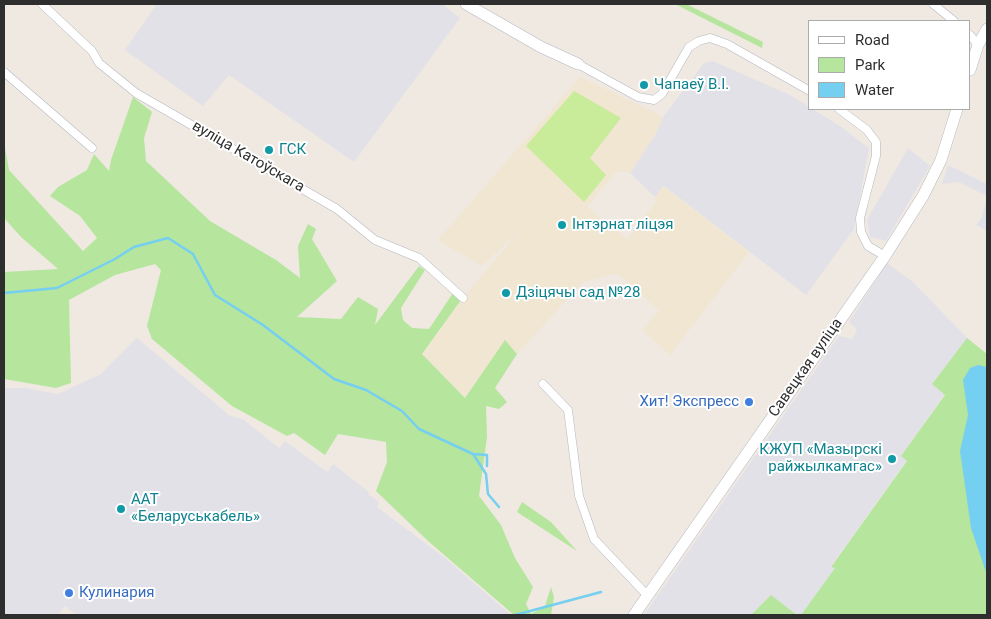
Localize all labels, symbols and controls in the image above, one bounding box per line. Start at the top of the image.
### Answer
legend [808,20,971,110]
text: Road [855,31,889,49]
text: Park [855,56,885,74]
place label: Чапаеў В.І. [654,76,729,94]
marker: Чапаеў В.І. [638,79,650,91]
text: Water [855,81,894,99]
street label: вуліца Катоўскага [189,117,307,197]
place label: ГСК [279,141,306,159]
marker: ГСК [263,144,275,156]
place label: Інтэрнат ліцэя [572,216,674,234]
marker: Інтэрнат ліцэя [556,219,568,231]
place label: Дзіцячы сад №28 [516,284,640,302]
marker: Дзіцячы сад №28 [500,287,512,299]
street label: Савецкая вуліца [765,315,847,421]
place label: Хит! Экспресс [639,393,739,411]
marker: Хит! Экспресс [743,396,755,408]
place label: КЖУП «Мазырскі райжылкамгас» [759,441,882,476]
marker: КЖУП «Мазырскі райжылкамгас» [886,453,898,465]
place label: ААТ «Беларуськабель» [131,491,260,526]
marker: ААТ «Беларуськабель» [115,503,127,515]
place label: Кулинария [79,584,155,602]
marker: Кулинария [63,587,75,599]

